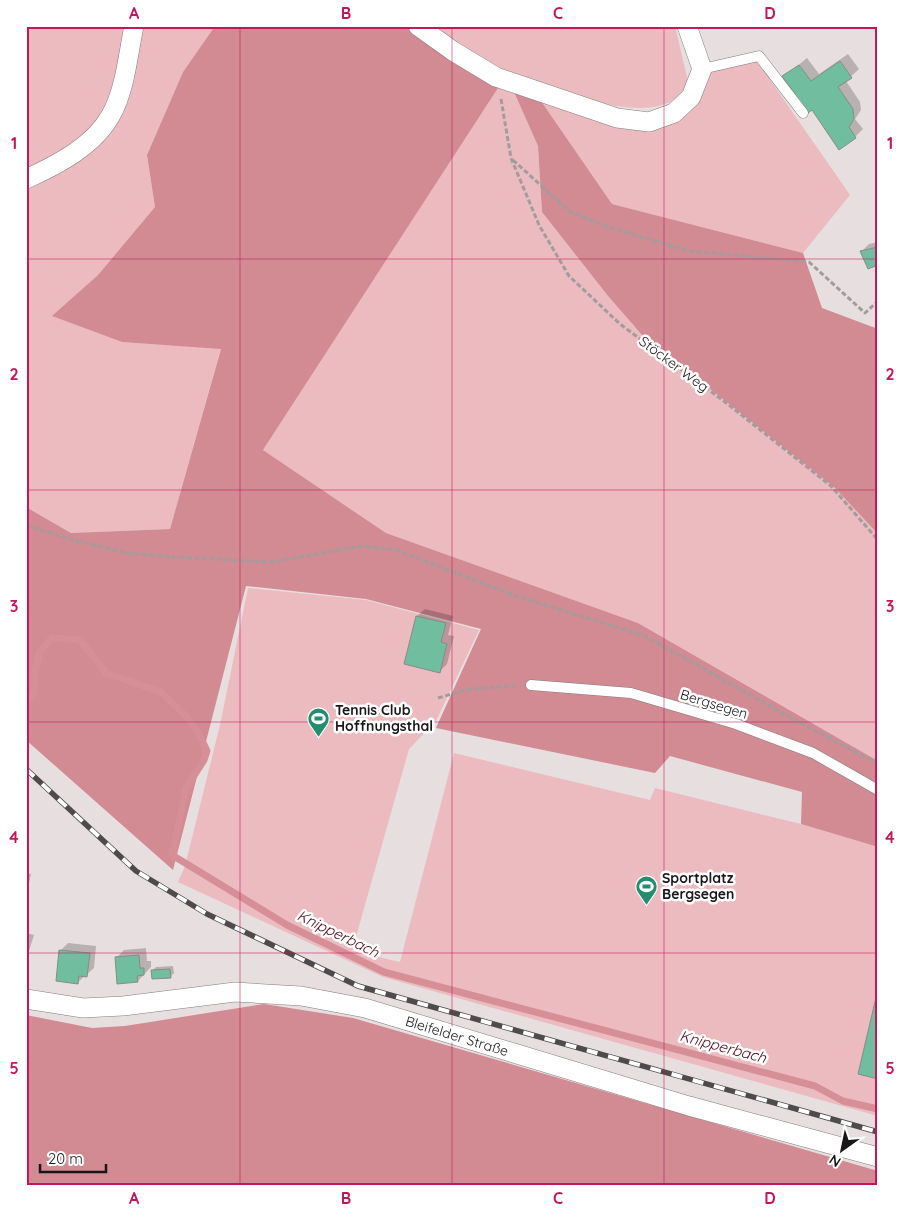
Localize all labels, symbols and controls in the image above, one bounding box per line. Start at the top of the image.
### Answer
text: A [129,3,140,23]
text: B [341,3,351,23]
text: C [553,3,563,23]
text: D [764,3,776,23]
text: 1 [11,133,17,153]
text: 1 [887,133,893,153]
street label: Stöcker Weg [636,332,712,396]
text: 2 [9,364,19,384]
text: 2 [885,364,895,384]
text: 3 [10,596,18,616]
text: 3 [886,596,894,616]
street label: Bergsegen [678,685,750,723]
place label: Tennis Club Hoffnungsthal [335,701,433,735]
sports icon: Tennis Club Hoffnungsthal [307,706,331,737]
text: 4 [9,827,19,847]
text: 4 [885,827,895,847]
place label: Sportplatz Bergsegen [662,869,734,903]
sports icon: Sportplatz Bergsegen [634,874,658,905]
water label: Knipperbach [294,906,383,962]
street label: Bleifelder Straße [403,1012,511,1060]
water label: Knipperbach [678,1026,769,1067]
text: 5 [9,1058,19,1078]
text: 5 [885,1058,895,1078]
north arrow [816,1124,866,1174]
scale bar [40,1142,106,1174]
text: 20 m [48,1149,83,1168]
text: N [826,1151,844,1171]
text: A [129,1188,140,1208]
text: B [341,1188,351,1208]
text: C [553,1188,563,1208]
text: D [764,1188,776,1208]

